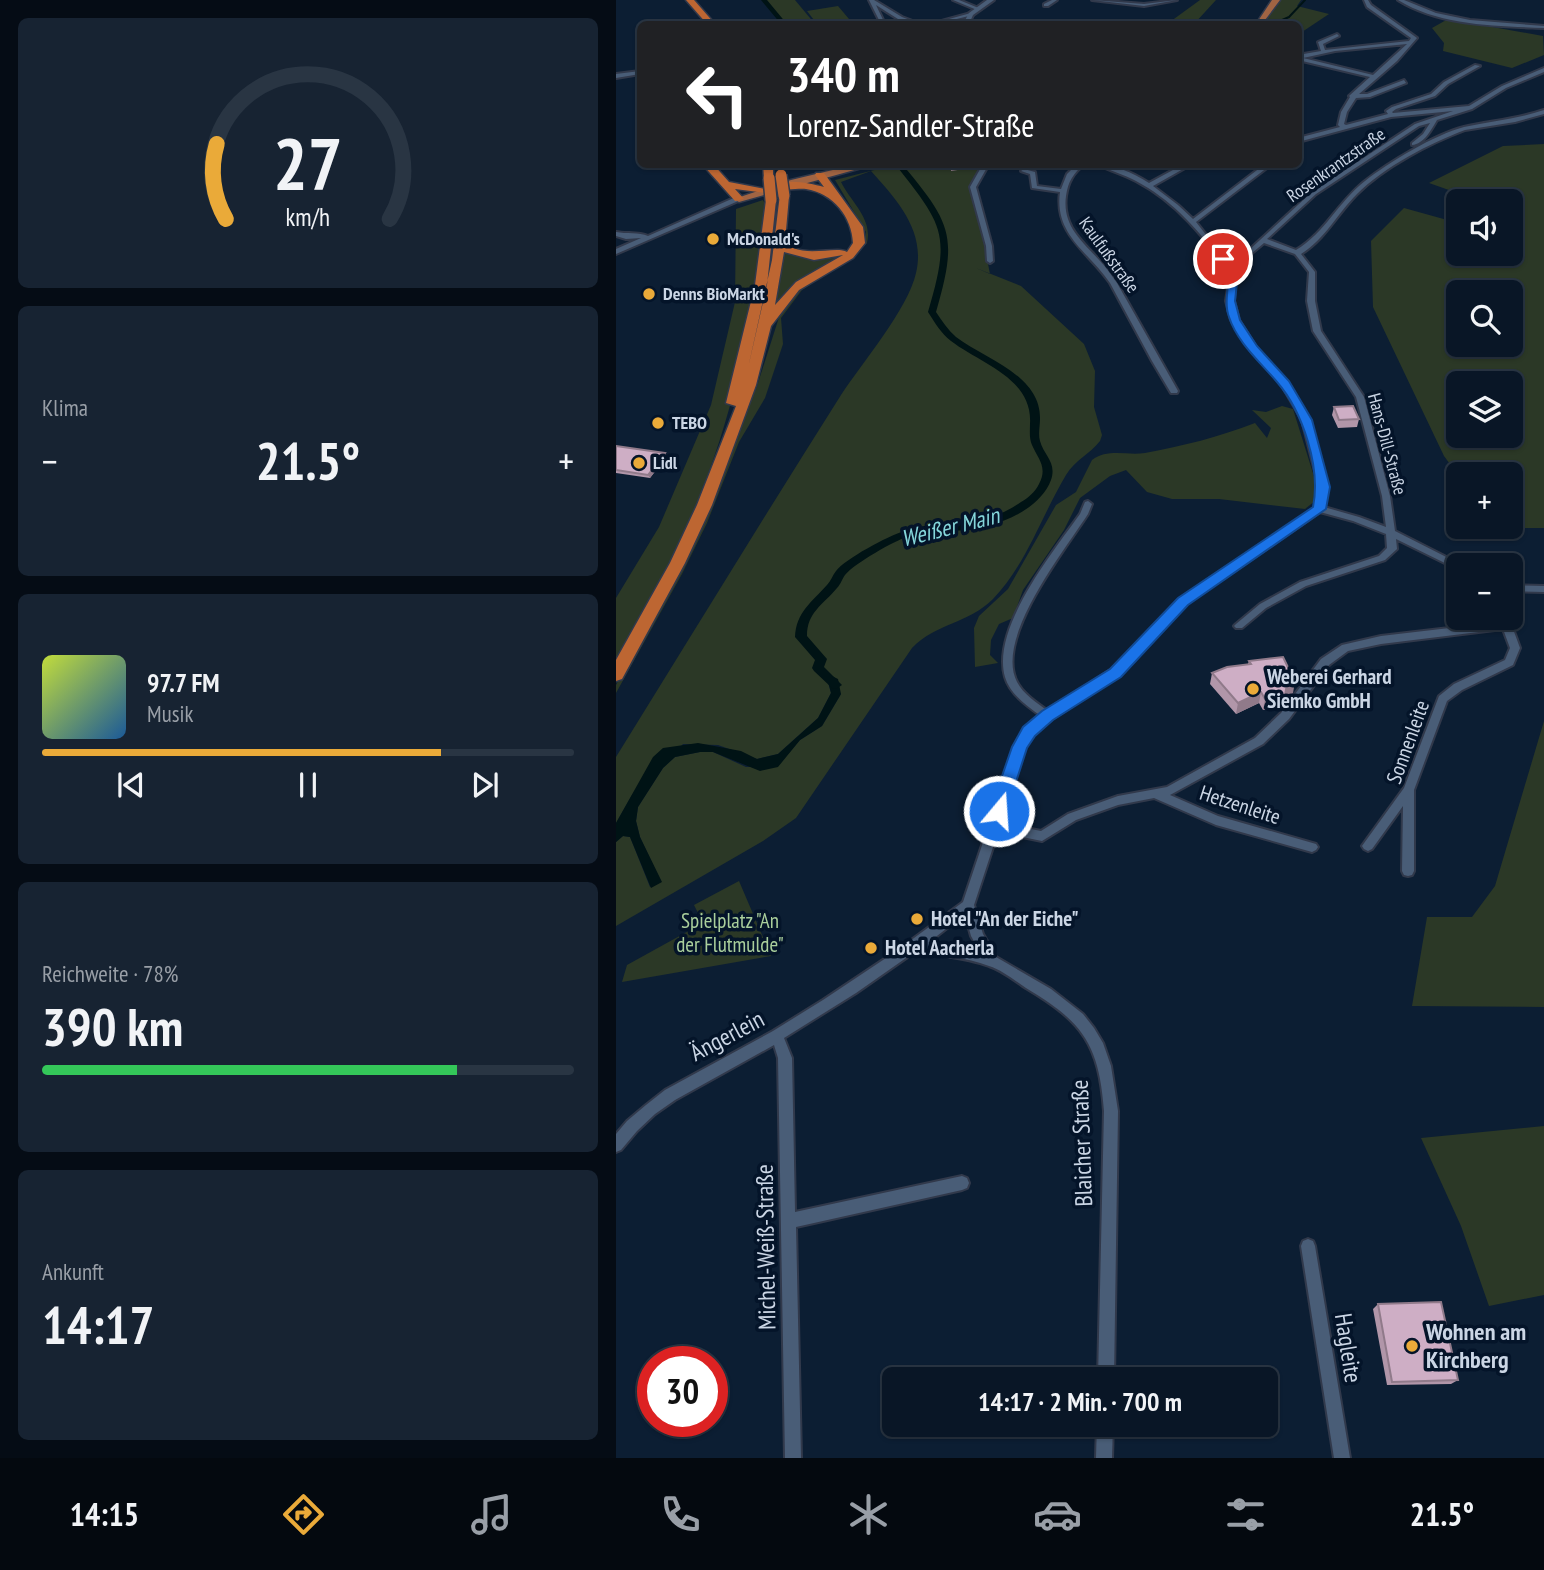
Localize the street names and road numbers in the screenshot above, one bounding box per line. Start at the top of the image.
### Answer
street label: Rosenkrantzstraße [1282,122,1389,207]
street label: Kaulfußstraße [1074,212,1145,297]
street label: Hans-Dill-Straße [1363,391,1412,497]
street label: Sonnenleite [1380,696,1435,787]
street label: Hetzenleite [1196,779,1284,830]
street label: Ängerlein [684,1003,769,1068]
street label: Blaicher Straße [1064,1079,1099,1207]
street label: Michel-Weiß-Straße [749,1164,782,1330]
street label: Hagleite [1328,1311,1369,1385]

